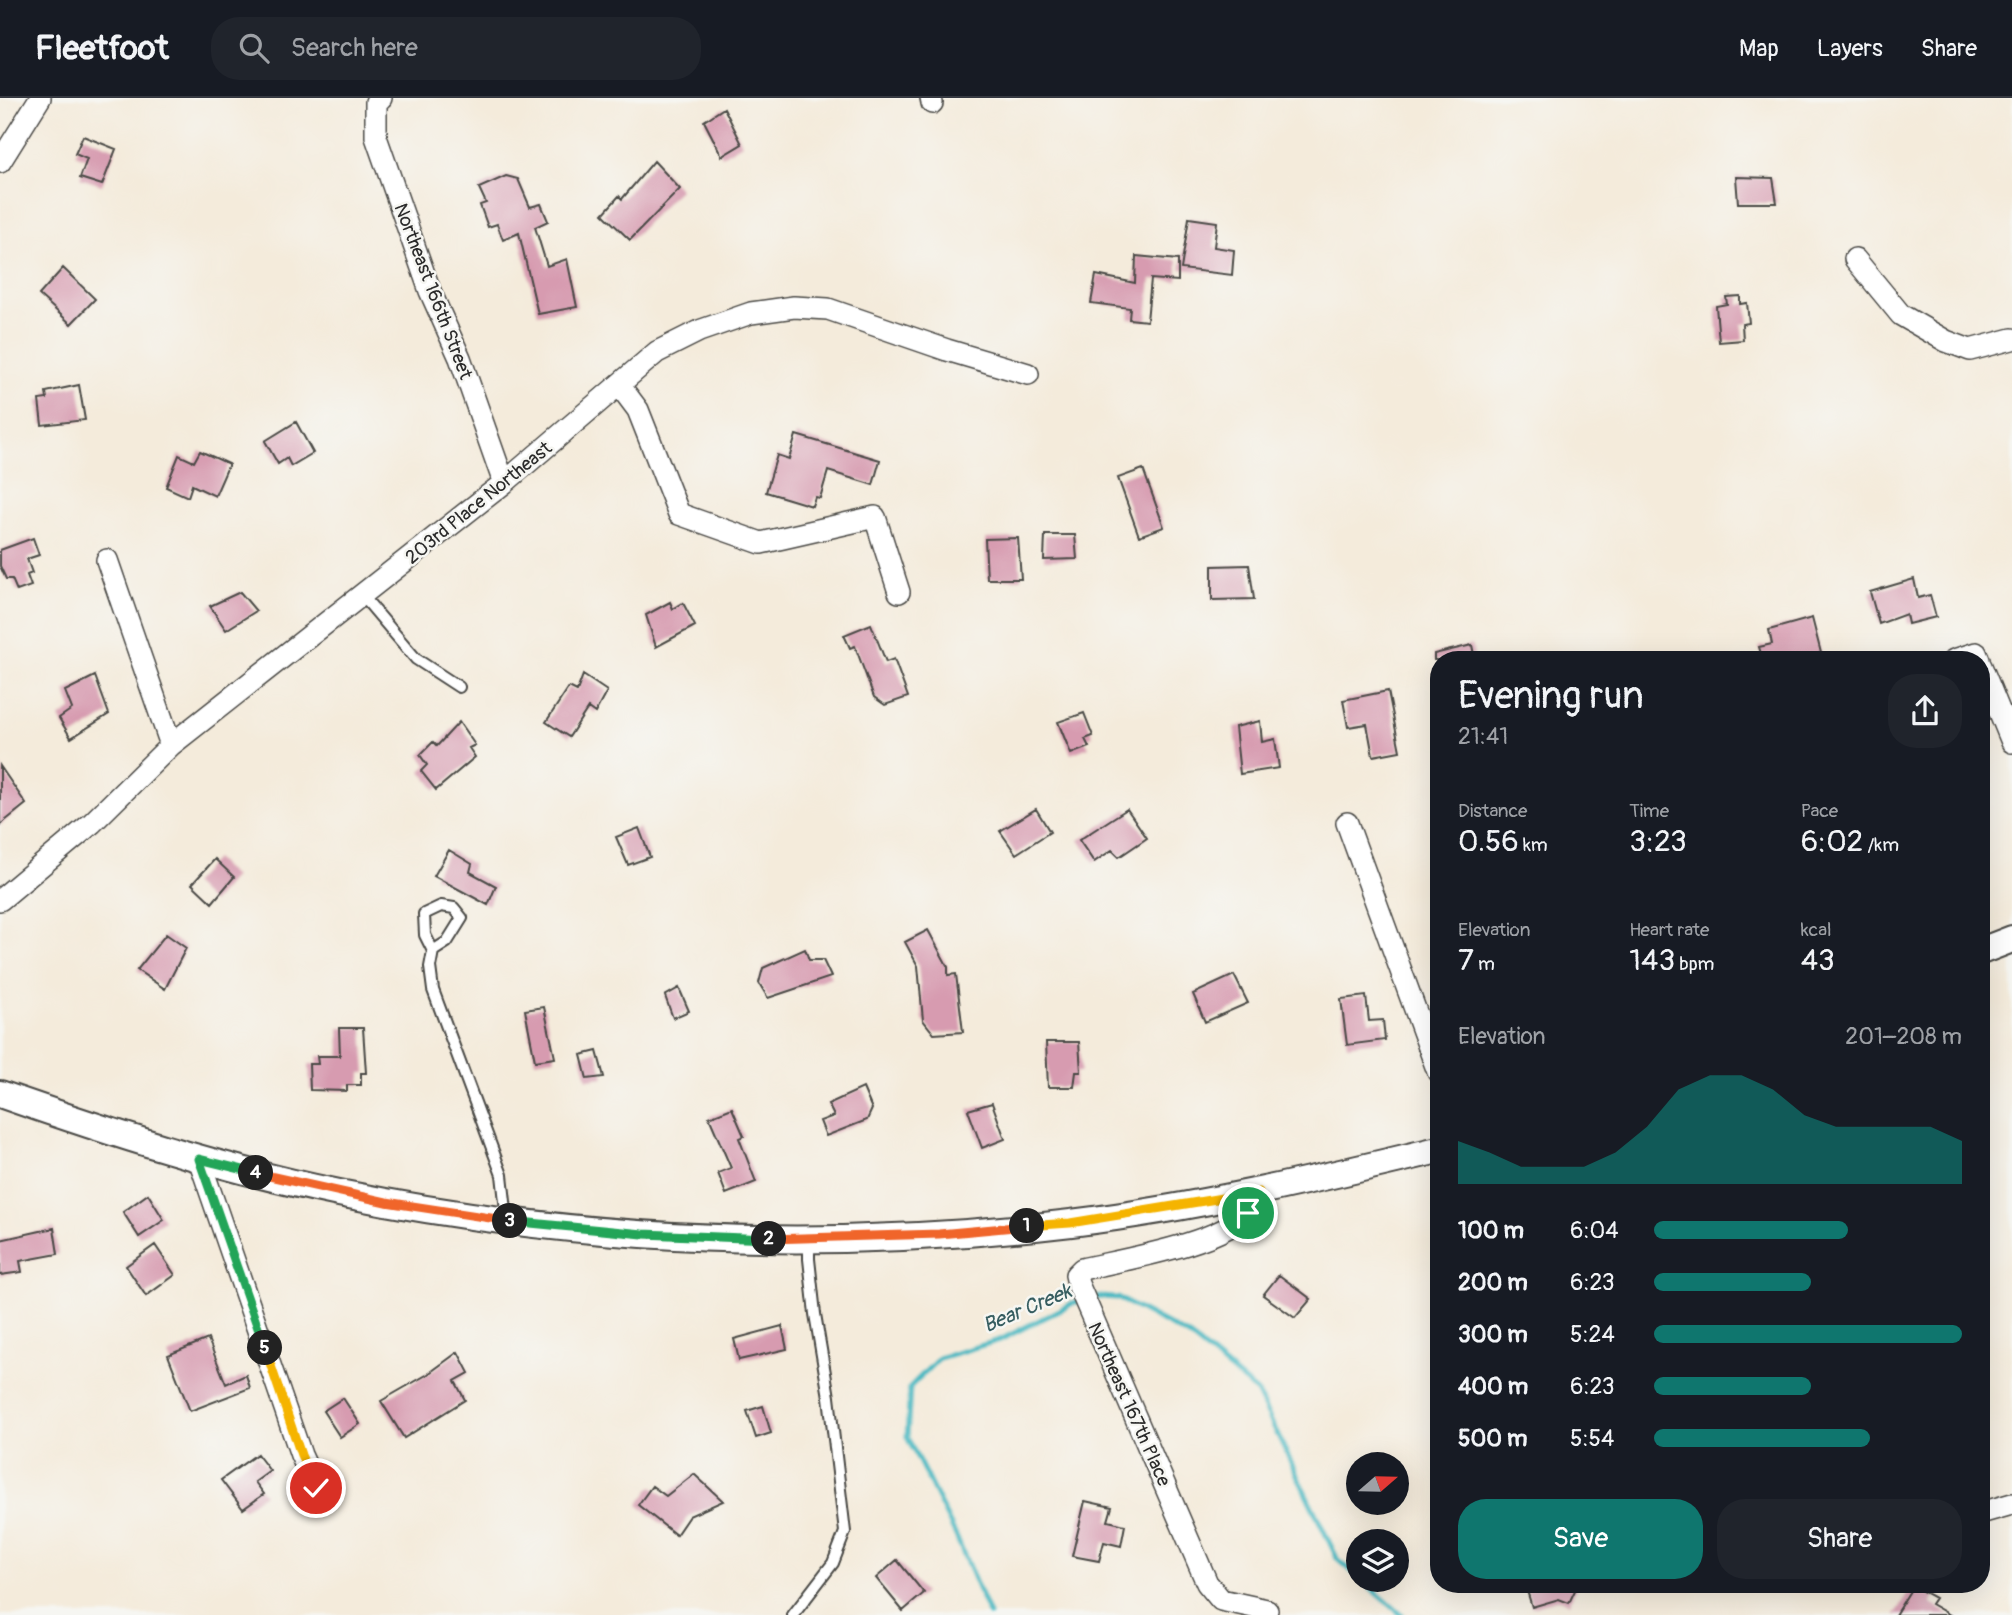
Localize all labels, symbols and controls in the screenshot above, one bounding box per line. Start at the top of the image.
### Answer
search box [211,17,701,80]
text: Fleetfoot [35,28,169,69]
icon: search [235,29,273,67]
text: Search here [291,32,418,64]
text: Map [1739,34,1779,63]
text: Layers [1817,34,1883,63]
text: Share [1921,34,1977,63]
street label: Northeast 166th Street [388,200,478,383]
street label: 203rd Place Northeast [400,436,557,569]
text: Evening run [1458,672,1644,720]
button: share [1888,674,1962,748]
text: 21:41 [1458,722,1508,751]
text: Distance [1458,799,1527,823]
text: Time [1629,799,1669,823]
text: Pace [1801,799,1838,823]
text: 0.56 [1458,823,1519,860]
text: 3:23 [1629,823,1687,860]
text: 6:02 [1801,823,1863,860]
text: km [1519,833,1548,857]
text: /km [1863,833,1899,857]
text: Elevation [1458,918,1530,942]
text: Heart rate [1629,918,1709,942]
text: kcal [1801,918,1832,942]
text: 7 [1458,942,1474,979]
text: 143 [1629,942,1675,979]
text: 43 [1801,942,1835,979]
text: m [1474,952,1495,976]
text: bpm [1675,952,1715,976]
text: Elevation [1458,1022,1546,1051]
text: 201–208 m [1845,1022,1962,1051]
pin: 4 [238,1156,274,1190]
text: 4 [250,1160,261,1184]
pin [1218,1183,1278,1243]
icon: arrive [1229,1194,1267,1232]
pin: 3 [492,1204,528,1238]
text: 3 [504,1208,515,1232]
pin: 1 [1010,1208,1044,1244]
text: 1 [1023,1213,1030,1237]
text: 100 m [1458,1216,1524,1245]
text: 6:04 [1570,1216,1619,1245]
pin: 2 [752,1222,786,1256]
text: 2 [763,1226,774,1250]
text: 200 m [1458,1268,1528,1297]
text: 6:23 [1570,1268,1615,1297]
water label: Bear Creek [979,1277,1078,1339]
street label: Northeast 167th Place [1082,1319,1176,1491]
text: 300 m [1458,1320,1528,1349]
text: 5:24 [1570,1320,1615,1349]
pin: 5 [247,1330,282,1366]
text: 5 [259,1335,270,1359]
text: 400 m [1458,1372,1528,1401]
text: 6:23 [1570,1372,1615,1401]
text: 500 m [1458,1424,1527,1453]
text: 5:54 [1570,1424,1614,1453]
north arrow [1346,1452,1409,1516]
map controls [1346,1452,1409,1592]
pin [286,1458,346,1518]
icon: check [297,1469,335,1507]
button: Save [1458,1499,1703,1579]
button: Share [1717,1499,1962,1579]
button: layers [1346,1529,1409,1592]

